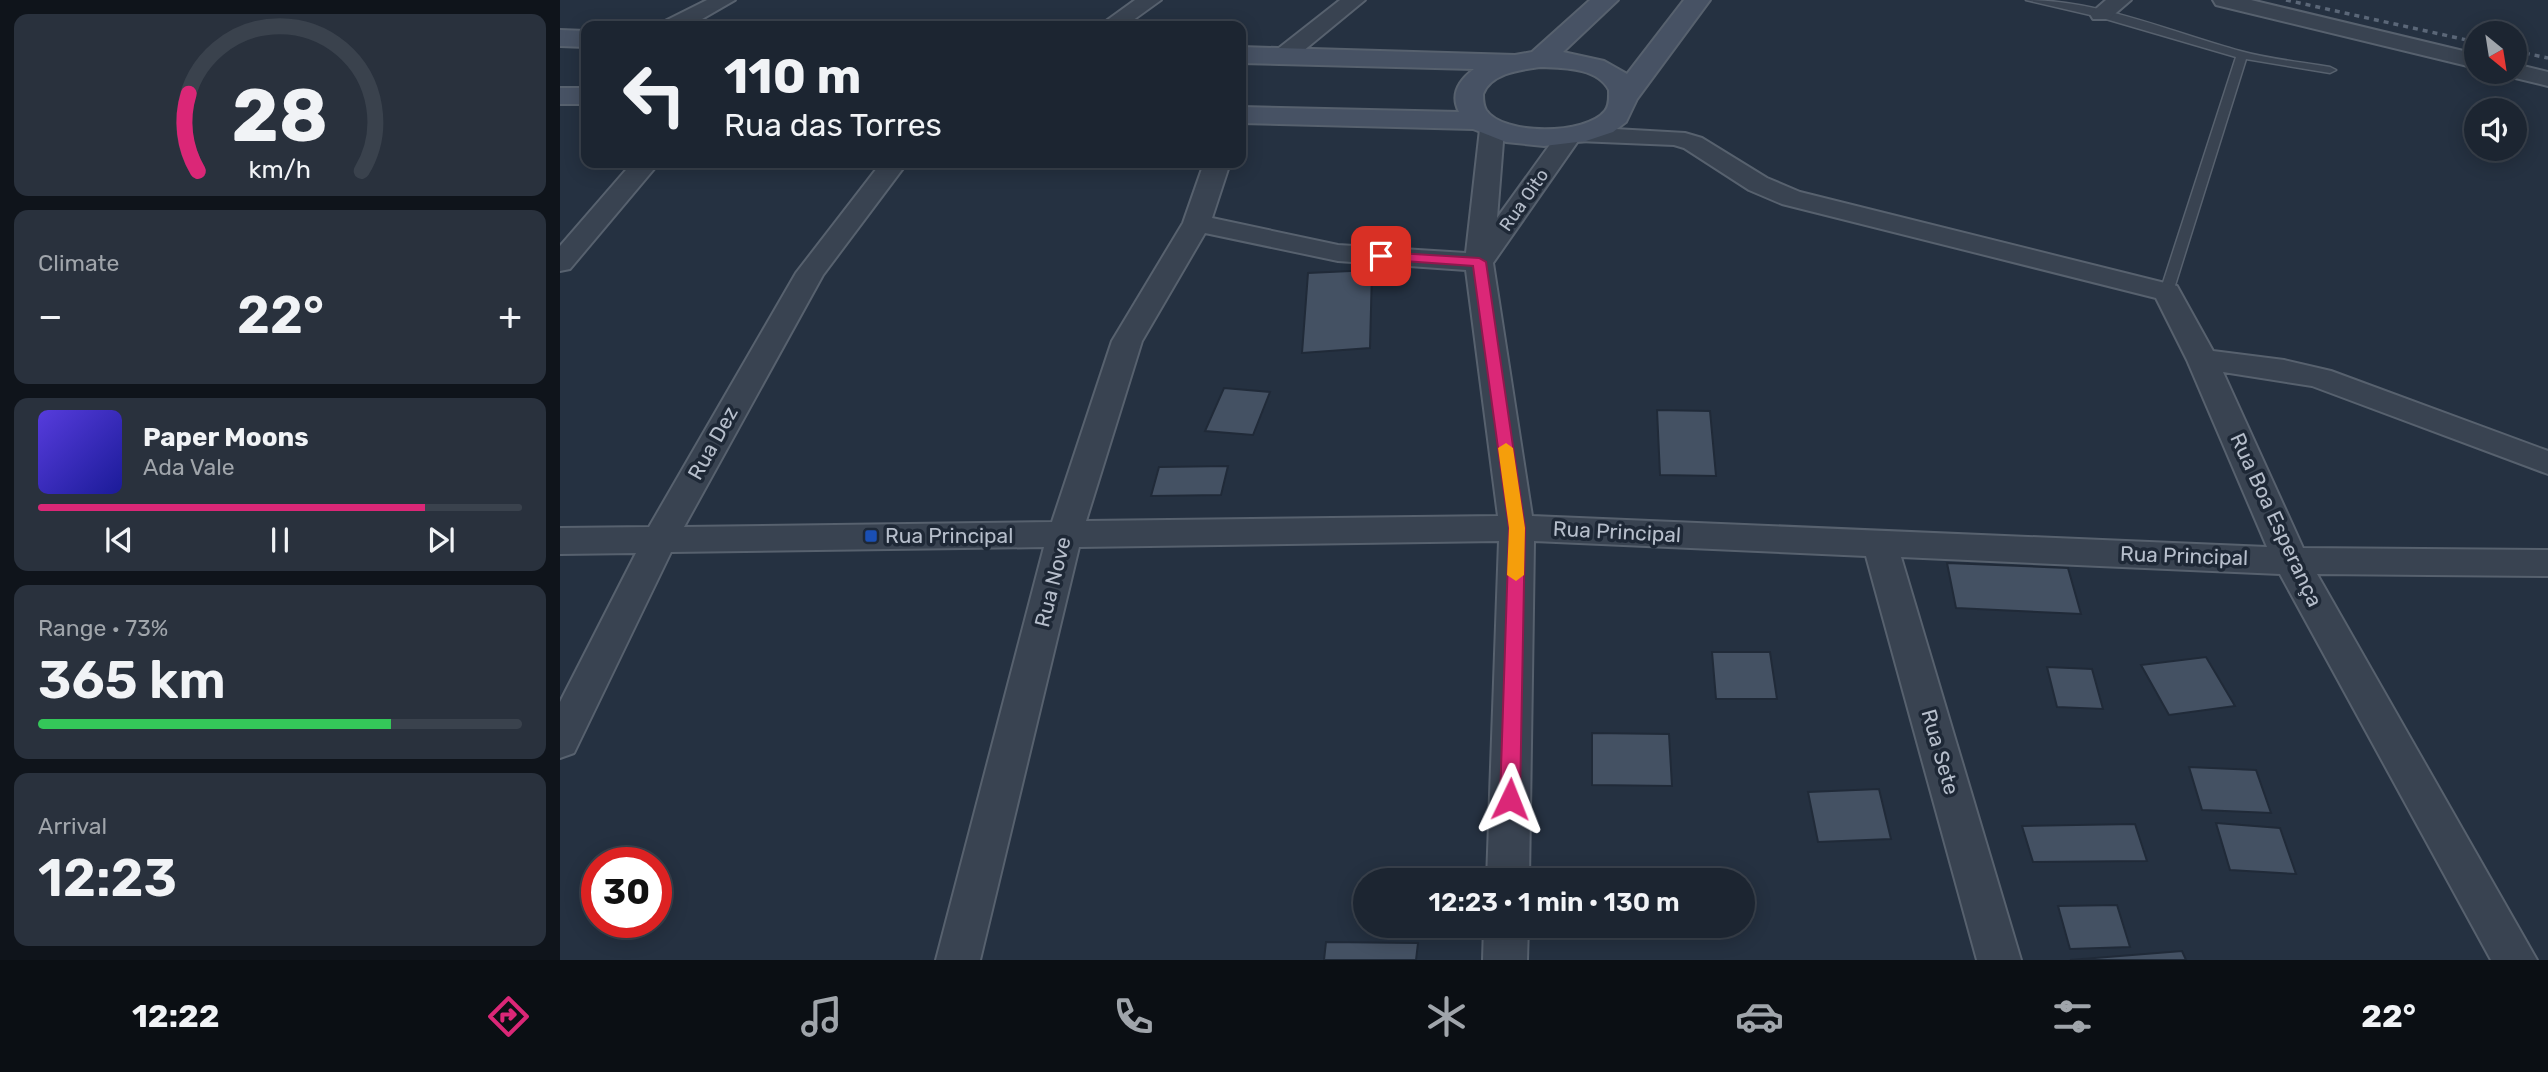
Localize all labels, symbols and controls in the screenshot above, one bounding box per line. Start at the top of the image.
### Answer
north arrow [2464,21,2527,84]
map controls [2464,21,2527,161]
text: 110 m [724,47,861,105]
icon: left [609,49,700,140]
text: 28 [232,73,328,159]
button: sound [2464,98,2527,161]
text: Rua das Torres [724,106,942,144]
text: km/h [249,155,311,184]
street label: Rua Oito [1495,165,1553,235]
pin [1351,226,1411,286]
icon: arrive [1362,237,1400,275]
text: Climate [38,249,119,277]
text: 22° [237,284,324,346]
text: − [38,293,63,339]
text: + [498,293,522,339]
street label: Rua Dez [682,402,743,484]
text: Paper Moons [143,422,309,453]
street label: Rua Boa Esperança [2225,429,2328,611]
text: Ada Vale [143,453,235,481]
street label: Rua Principal [1552,516,1682,547]
icon: previous [100,521,138,559]
icon: pause [261,521,299,559]
icon: next [422,521,460,559]
place label: Rua Principal [885,523,1013,548]
marker: Rua Principal [863,528,879,544]
street label: Rua Nove [1029,534,1076,630]
street label: Rua Principal [2119,541,2249,570]
text: Range · 73% [38,614,168,642]
text: 365 km [38,649,226,711]
street label: Rua Sete [1916,706,1965,798]
position arrow [1473,762,1547,836]
text: Arrival [38,812,107,840]
text: 12:23 [38,847,177,909]
speed limit sign: 30 [581,847,672,938]
text: 12:23 · 1 min · 130 m [1428,887,1680,918]
icon: directions [484,992,533,1041]
icon: music [797,992,846,1041]
icon: phone [1109,992,1158,1041]
icon: climate [1422,992,1471,1041]
icon: car [1735,992,1784,1041]
icon: filters [2048,992,2097,1041]
text: 12:22 [132,997,220,1035]
text: 22° [2361,997,2416,1035]

